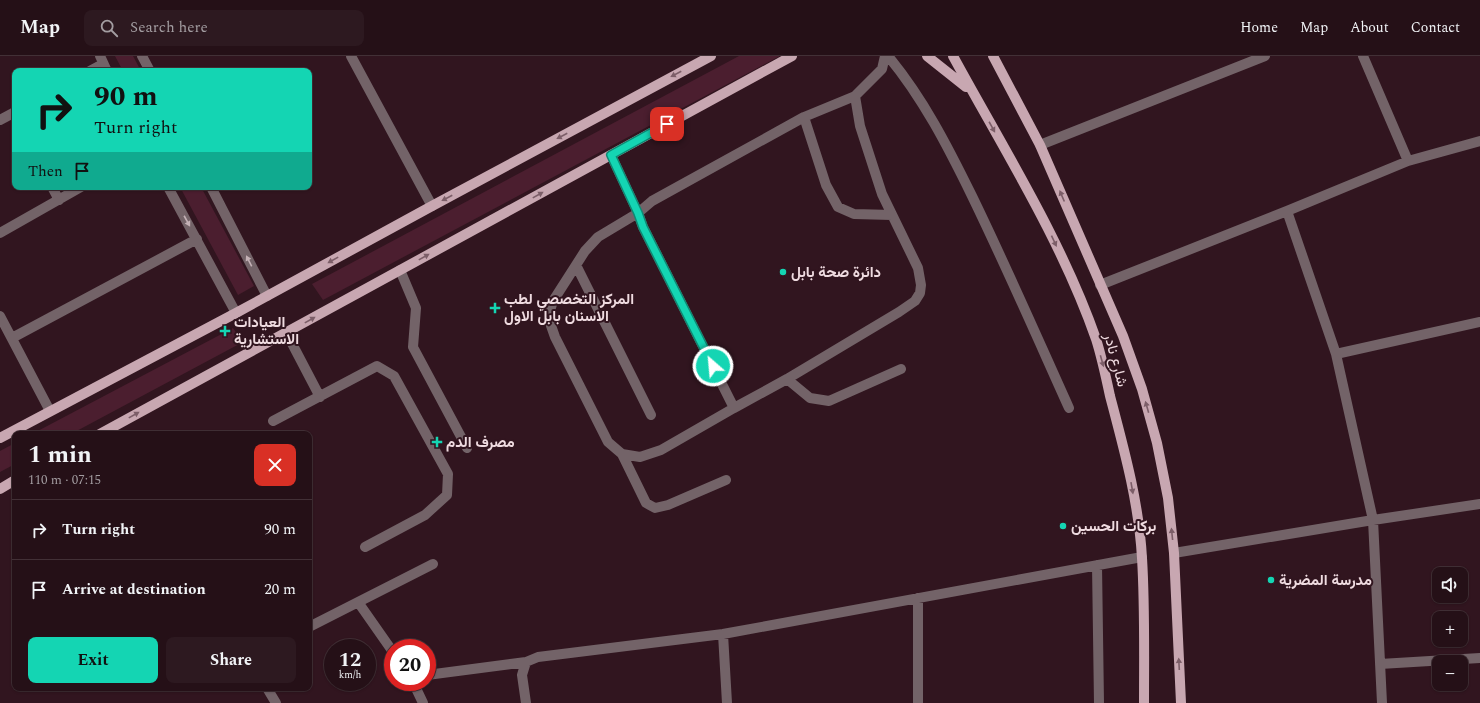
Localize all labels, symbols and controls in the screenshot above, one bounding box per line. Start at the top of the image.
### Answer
search box [84,10,364,46]
text: Map [20,13,60,42]
text: Search here [130,16,208,39]
icon: search [98,17,120,39]
text: Home [1240,17,1278,38]
text: Map [1300,17,1328,38]
text: About [1350,17,1389,38]
text: Contact [1411,17,1460,38]
one-way arrow [670,71,682,78]
text: 90 m [94,75,158,118]
icon: right [28,84,80,136]
pin [650,107,684,141]
icon: arrive [656,113,678,135]
text: Turn right [94,114,177,141]
one-way arrow [988,121,995,133]
one-way arrow [556,133,568,139]
text: Then [28,160,63,183]
icon: arrive [71,160,93,182]
one-way arrow [1059,190,1065,201]
one-way arrow [532,192,544,198]
one-way arrow [441,194,453,201]
one-way arrow [184,215,190,227]
one-way arrow [1051,235,1057,247]
one-way arrow [418,254,430,261]
one-way arrow [246,255,252,267]
one-way arrow [327,256,339,263]
place label: دائرة صحة بابل [791,261,881,284]
marker: دائرة صحة بابل [778,267,788,277]
place label: المركز التخصصي لطب الاسنان بابل الاول [504,288,634,328]
marker: المركز التخصصي لطب الاسنان بابل الاول [489,302,501,314]
place label: العيادات الاستشارية [234,311,299,351]
one-way arrow [304,316,315,323]
marker: العيادات الاستشارية [219,325,231,337]
street label: شارع نادر [1097,330,1134,390]
position arrow [692,345,734,387]
one-way arrow [1099,356,1105,368]
one-way arrow [1144,401,1150,413]
one-way arrow [128,412,140,419]
place label: مصرف الدم [446,431,515,454]
marker: مصرف الدم [431,436,443,448]
text: 1 min [28,437,92,473]
button: close [254,444,296,486]
text: 110 m · 07:15 [28,470,101,490]
one-way arrow [1130,482,1136,494]
place label: بركات الحسين [1071,515,1156,538]
text: Turn right [62,518,135,541]
text: 90 m [264,518,296,541]
icon: right [28,519,50,541]
marker: بركات الحسين [1058,521,1068,531]
one-way arrow [1168,528,1175,540]
map controls [1432,567,1468,691]
button: sound [1432,567,1468,603]
place label: مدرسة المضرية [1279,569,1372,592]
marker: مدرسة المضرية [1266,575,1276,585]
text: Arrive at destination [62,578,206,601]
text: 20 m [264,578,296,601]
icon: arrive [28,579,50,601]
button: + [1432,611,1468,647]
button: Exit [28,637,158,683]
button: Share [166,637,296,683]
speed limit sign: 20 [384,639,436,691]
text: 12 [339,645,361,675]
button: − [1432,655,1468,691]
one-way arrow [1176,657,1182,670]
text: km/h [339,667,361,683]

